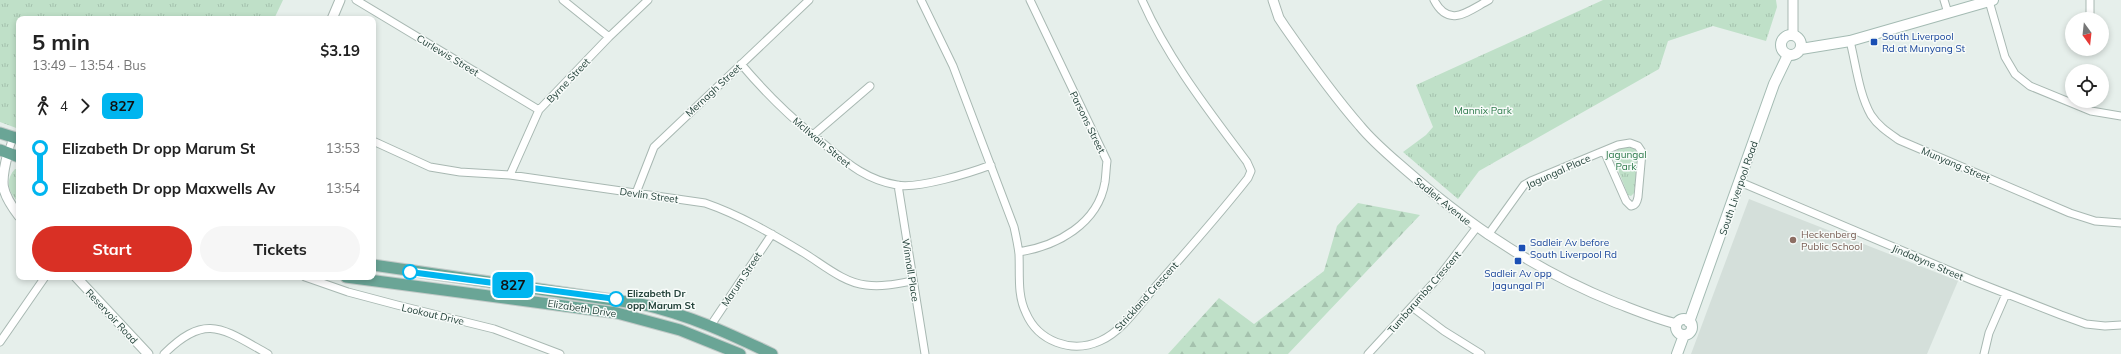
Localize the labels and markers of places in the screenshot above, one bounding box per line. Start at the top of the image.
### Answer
place label: South Liverpool Rd at Munyang St [1882,30,1966,55]
marker: South Liverpool Rd at Munyang St [1869,37,1879,47]
place label: Heckenberg Public School [1801,228,1862,253]
marker: Heckenberg Public School [1788,235,1798,245]
place label: Sadleir Av before South Liverpool Rd [1530,236,1617,261]
marker: Sadleir Av before South Liverpool Rd [1517,243,1527,253]
marker: Sadleir Av opp Jagungal Pl [1513,256,1523,266]
unlabelled marker [402,264,418,280]
place label: Sadleir Av opp Jagungal Pl [1484,267,1552,292]
place label: Elizabeth Dr opp Marum St [627,287,695,312]
marker: Elizabeth Dr opp Marum St [608,291,624,307]

